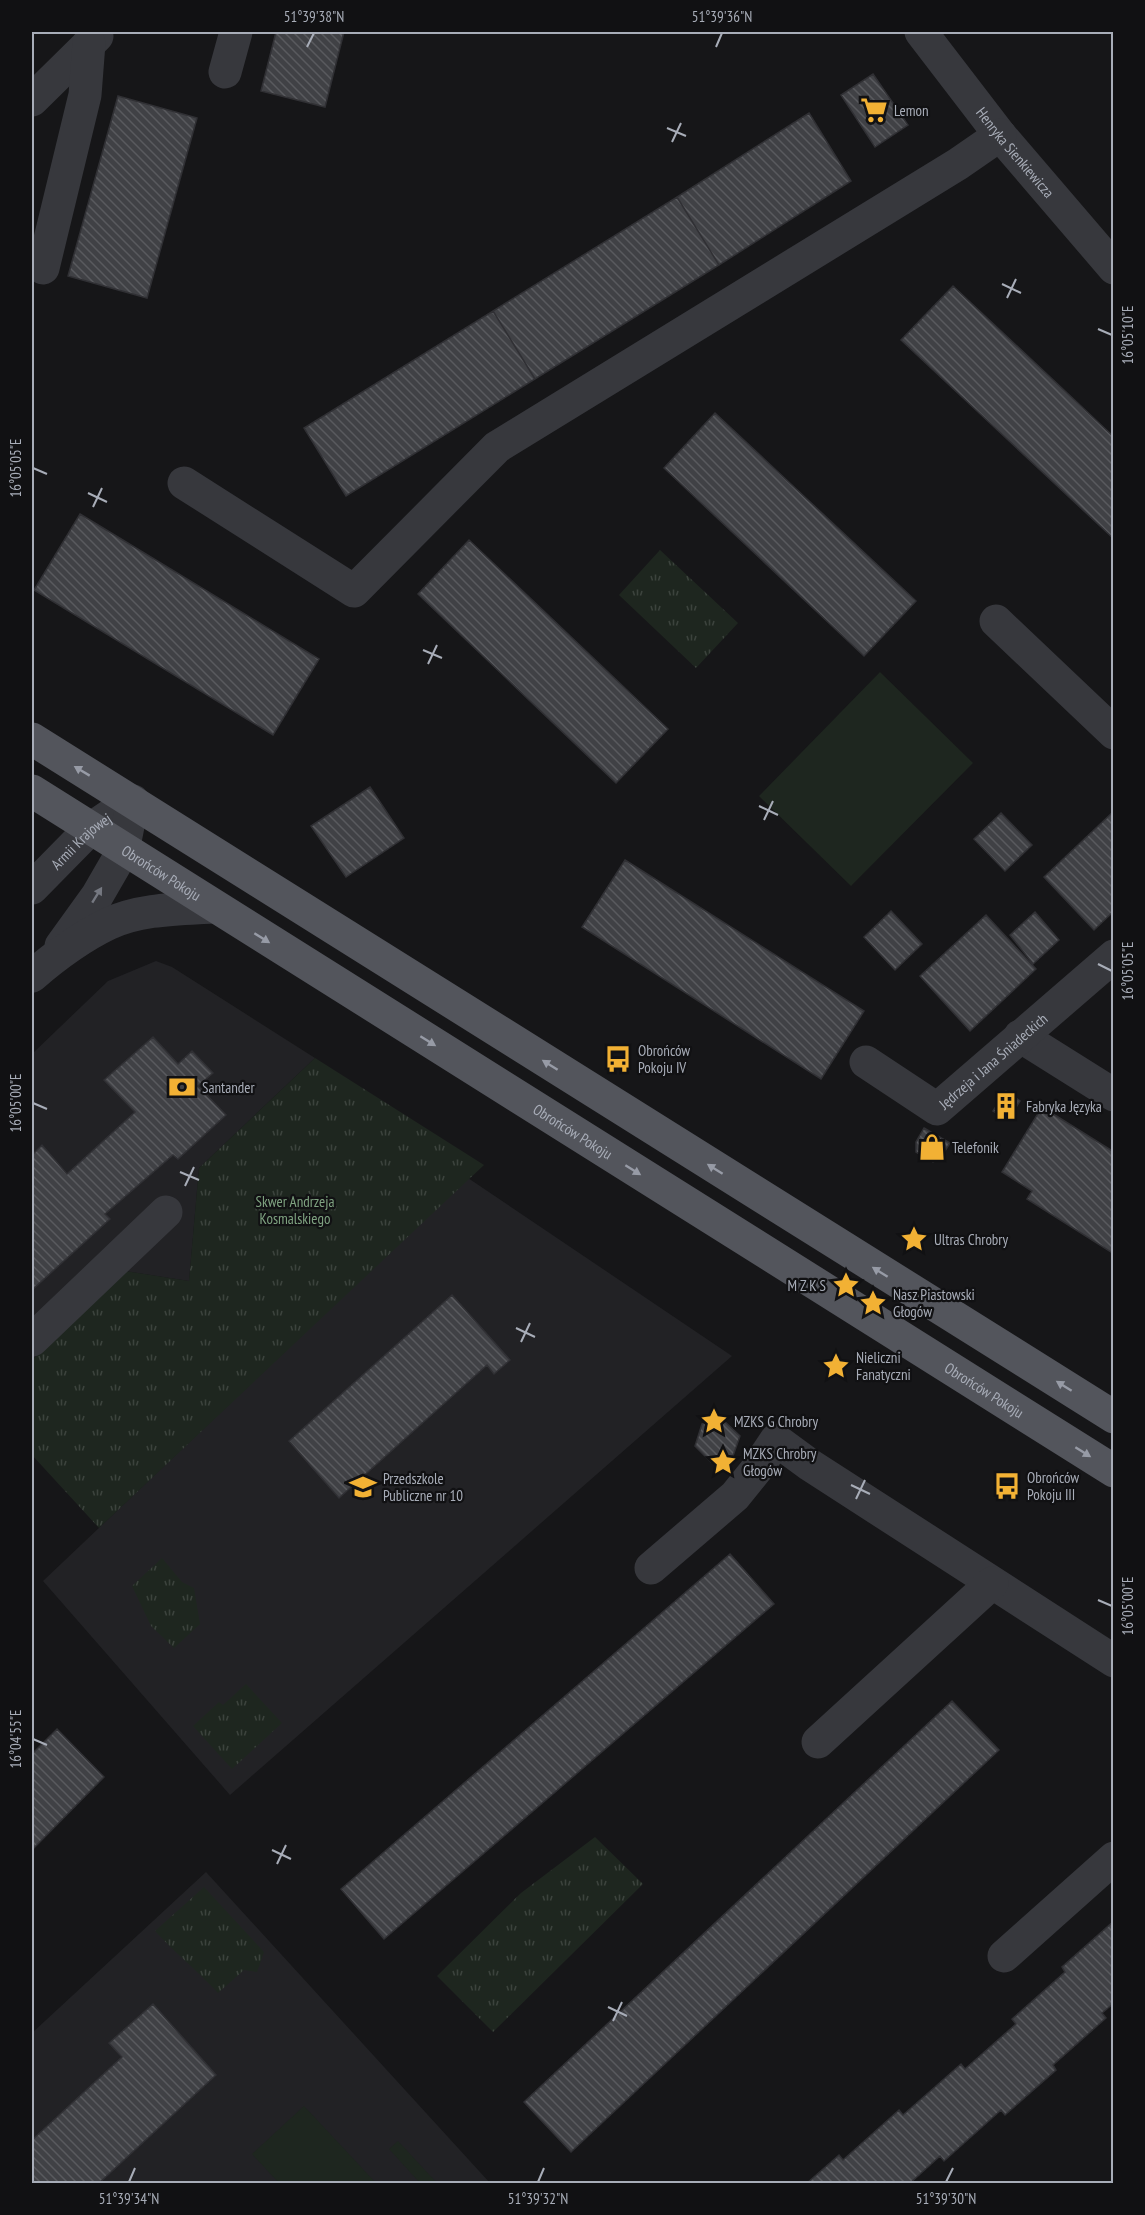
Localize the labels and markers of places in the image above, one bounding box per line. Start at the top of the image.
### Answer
supermarket icon: Lemon [859,95,889,125]
place label: Lemon [894,101,929,120]
place label: Obrońców Pokoju IV [638,1041,690,1077]
bus stop icon: Obrońców Pokoju IV [603,1044,633,1074]
bank icon: Santander [167,1072,197,1102]
place label: Santander [202,1078,255,1097]
building icon: Fabryka Języka [991,1091,1021,1121]
place label: Fabryka Języka [1026,1097,1102,1116]
shop icon: Telefonik [917,1132,947,1162]
place label: Telefonik [952,1138,999,1157]
place icon: Ultras Chrobry [899,1224,929,1254]
place label: Ultras Chrobry [934,1230,1008,1249]
place icon: M Z K S [831,1270,861,1300]
place label: M Z K S [788,1276,826,1295]
place label: Nasz Piastowski Głogów [893,1285,975,1321]
place icon: Nasz Piastowski Głogów [858,1288,888,1318]
place label: Nieliczni Fanatyczni [856,1348,911,1384]
place icon: Nieliczni Fanatyczni [821,1351,851,1381]
place icon: MZKS G Chrobry [699,1406,729,1436]
place label: MZKS G Chrobry [734,1412,818,1431]
place label: MZKS Chrobry Głogów [743,1444,817,1480]
place icon: MZKS Chrobry Głogów [708,1447,738,1477]
place label: Obrońców Pokoju III [1027,1468,1079,1504]
place label: Przedszkole Publiczne nr 10 [383,1469,463,1505]
bus stop icon: Obrońców Pokoju III [992,1471,1022,1501]
school or university icon: Przedszkole Publiczne nr 10 [348,1472,378,1502]

